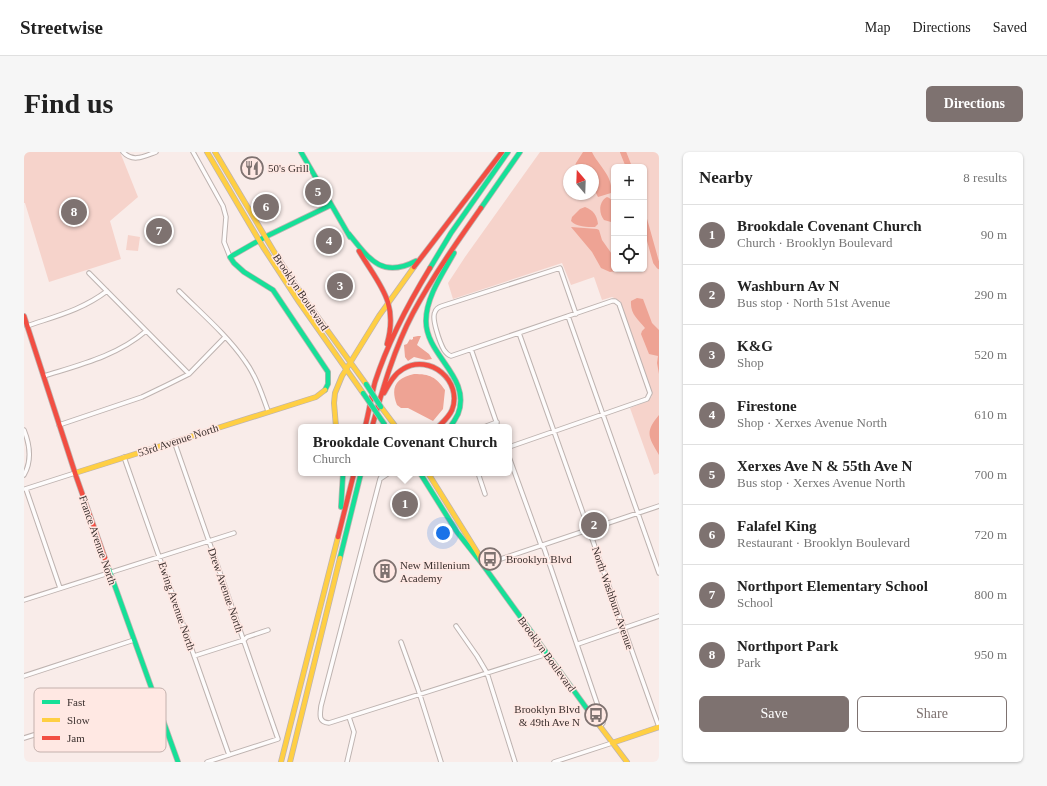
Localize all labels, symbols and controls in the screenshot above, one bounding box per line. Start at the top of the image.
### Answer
text: Streetwise [20,17,103,38]
text: Map [865,20,890,35]
text: Directions [912,20,971,35]
text: Saved [993,20,1027,35]
button: Directions [926,86,1023,122]
text: Find us [24,88,114,119]
restaurant icon: 50's Grill [239,155,265,181]
place label: 50's Grill [268,162,309,174]
north arrow [563,164,599,200]
map controls [611,164,647,272]
button: + [611,164,647,200]
text: Nearby [699,168,753,187]
text: 8 results [963,170,1007,185]
pin: 5 [305,177,331,207]
pin: 6 [253,192,279,222]
pin: 8 [61,197,87,227]
button: − [611,200,647,236]
pin: 7 [146,216,172,246]
text: Brookdale Covenant Church [737,218,921,234]
pin: 4 [316,226,342,256]
text: 1 [709,227,715,242]
text: 90 m [981,227,1007,242]
text: Church · Brooklyn Boulevard [737,235,893,250]
button: locate [611,236,647,272]
street label: Brooklyn Boulevard [271,251,331,333]
pin: 3 [327,271,353,301]
text: Washburn Av N [737,278,839,294]
text: 2 [709,287,715,302]
text: 290 m [974,287,1007,302]
text: Bus stop · North 51st Avenue [737,295,890,310]
text: K&G [737,338,773,354]
text: 3 [709,347,715,362]
text: 520 m [974,347,1007,362]
text: Shop [737,355,764,370]
text: Firestone [737,398,797,414]
text: 4 [709,407,715,422]
text: 610 m [974,407,1007,422]
text: Shop · Xerxes Avenue North [737,415,887,430]
street label: 53rd Avenue North [136,421,220,459]
popup [298,424,512,476]
text: Brookdale Covenant Church [313,434,497,450]
text: Church [313,451,351,466]
text: Xerxes Ave N & 55th Ave N [737,458,912,474]
text: 5 [709,467,715,482]
text: 700 m [974,467,1007,482]
text: Bus stop · Xerxes Avenue North [737,475,905,490]
pin: 1 [392,489,418,519]
street label: France Avenue North [77,494,119,587]
pin: 2 [581,510,607,540]
text: Falafel King [737,518,817,534]
your location [433,523,453,543]
text: 6 [709,527,715,542]
text: 720 m [974,527,1007,542]
text: Restaurant · Brooklyn Boulevard [737,535,910,550]
street label: North Washburn Avenue [590,545,636,651]
street label: Drew Avenue North [206,546,246,634]
bus stop icon: Brooklyn Blvd [477,546,503,572]
place label: Brooklyn Blvd [506,553,572,565]
building icon: New Millenium Academy [372,558,398,584]
place label: New Millenium Academy [400,559,470,584]
street label: Ewing Avenue North [156,560,198,652]
text: Northport Elementary School [737,578,928,594]
text: 7 [709,587,715,602]
text: 800 m [974,587,1007,602]
text: School [737,595,773,610]
street label: Brooklyn Boulevard [516,614,579,694]
text: Northport Park [737,638,838,654]
text: 8 [709,647,715,662]
text: 950 m [974,647,1007,662]
text: Park [737,655,761,670]
legend [34,688,166,752]
text: Fast [67,696,85,708]
button: Save [699,696,849,732]
button: Share [857,696,1007,732]
bus stop icon: Brooklyn Blvd & 49th Ave N [583,702,609,728]
place label: Brooklyn Blvd & 49th Ave N [514,703,580,728]
text: Slow [67,714,90,726]
text: Jam [67,732,85,744]

